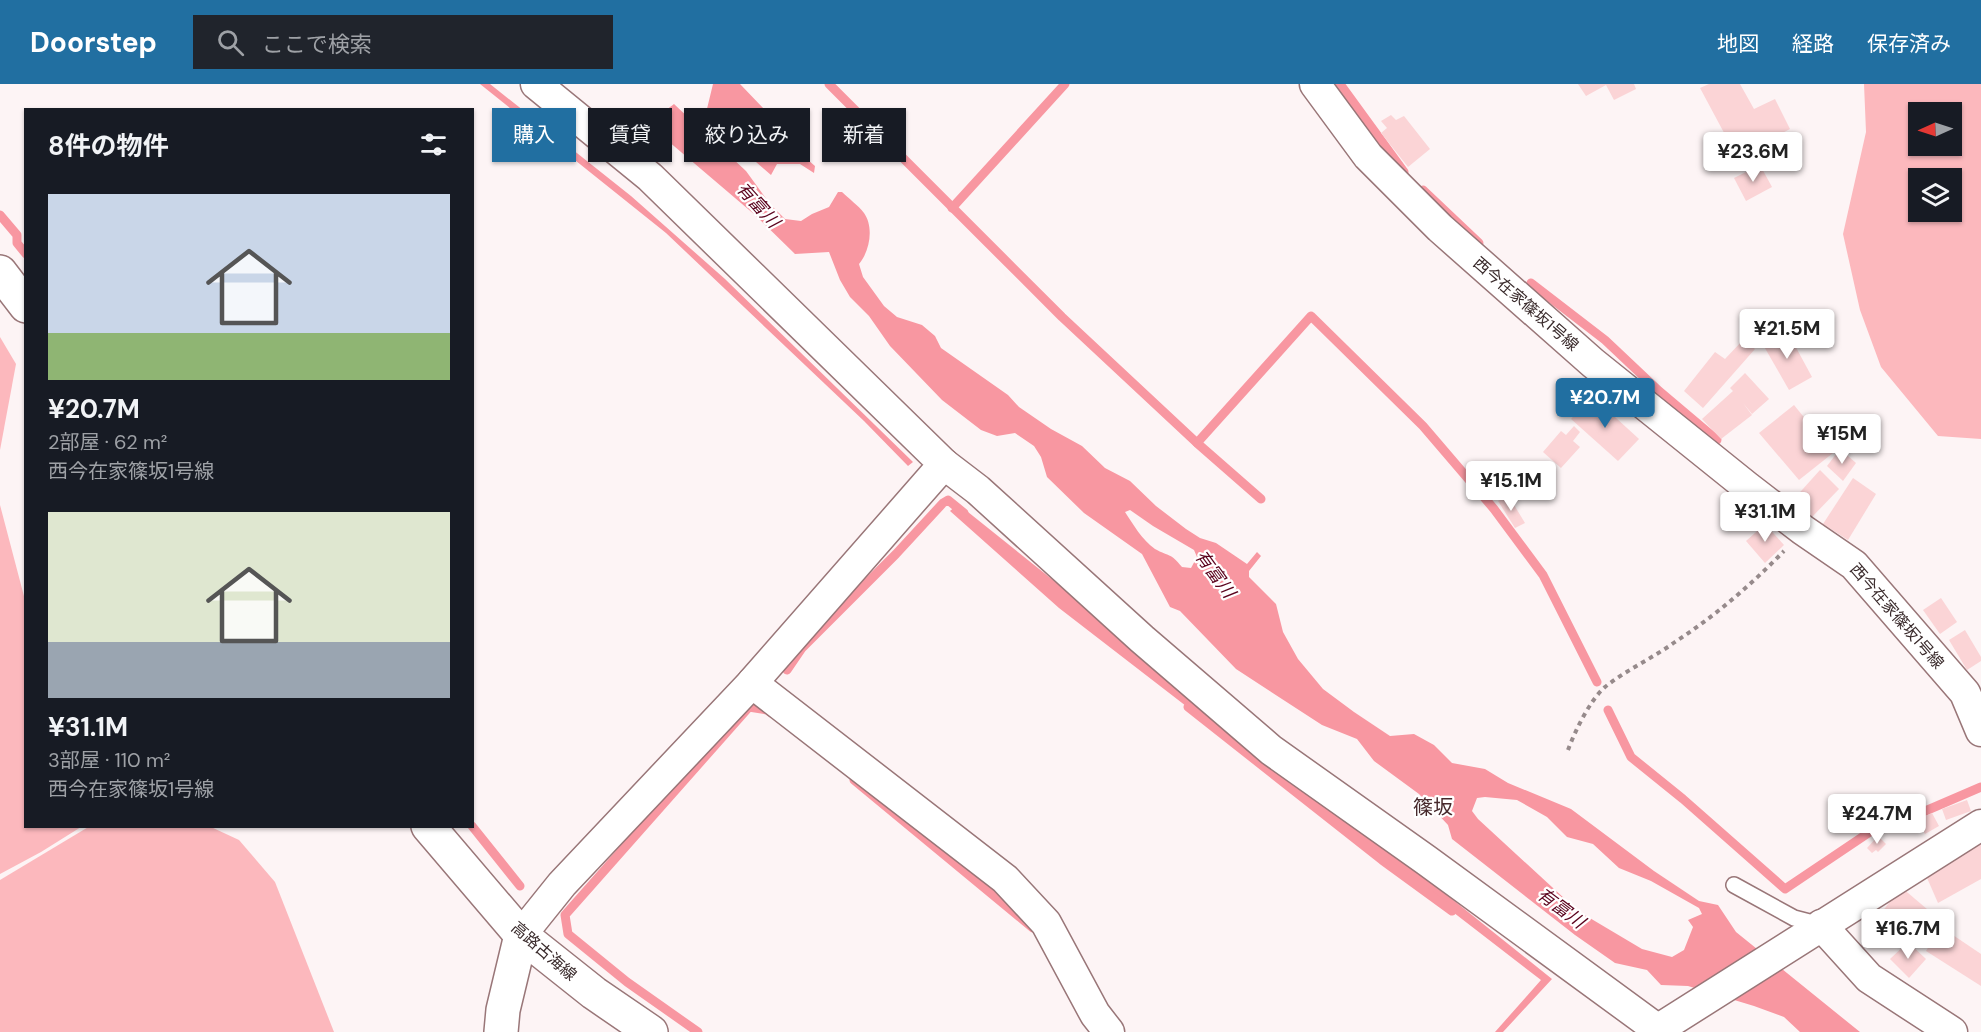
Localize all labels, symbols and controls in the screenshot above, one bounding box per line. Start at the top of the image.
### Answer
search box [193,15,613,69]
text: Doorstep [30,24,157,61]
icon: search [214,26,247,59]
text: ここで検索 [262,30,372,59]
text: 地図 [1717,30,1759,58]
text: 経路 [1792,30,1834,58]
text: 保存済み [1867,30,1951,58]
north arrow [1908,102,1962,156]
map controls [1908,102,1962,222]
chip: 購入 [492,108,576,162]
chip: 賃貸 [588,108,672,162]
chip: 絞り込み [684,108,810,162]
chip: 新着 [822,108,906,162]
icon: filters [417,128,450,161]
text: 8件の物件 [48,129,168,163]
pin: ¥23.6M [1704,132,1802,183]
text: ¥23.6M [1717,138,1789,164]
button: layers [1908,168,1962,222]
water label: 有富川 [731,177,786,235]
icon: home [195,233,303,341]
street label: 西今在家篠坂1号線 [1469,252,1583,356]
pin: ¥21.5M [1738,309,1836,360]
text: ¥21.5M [1753,315,1821,341]
pin: ¥20.7M [1556,378,1654,429]
text: ¥20.7M [1570,384,1640,410]
text: ¥20.7M [48,392,140,426]
pin: ¥15M [1806,414,1878,465]
text: ¥15M [1817,420,1867,446]
text: 2部屋 · 62 m² [48,429,167,455]
text: 西今在家篠坂1号線 [48,458,214,484]
pin: ¥15.1M [1462,461,1560,512]
text: ¥15.1M [1480,467,1542,493]
pin: ¥31.1M [1716,492,1814,543]
text: ¥31.1M [1734,498,1796,524]
water label: 有富川 [1189,545,1242,605]
icon: home [195,551,303,659]
street label: 西今在家篠坂1号線 [1845,559,1949,673]
text: ¥31.1M [48,710,128,744]
text: 3部屋 · 110 m² [48,747,170,773]
text: 西今在家篠坂1号線 [48,776,214,802]
district label: 篠坂 [1413,794,1453,820]
pin: ¥24.7M [1828,794,1926,845]
text: ¥24.7M [1842,800,1912,826]
water label: 有富川 [1532,882,1591,935]
pin: ¥16.7M [1859,909,1957,960]
text: ¥16.7M [1875,915,1941,941]
street label: 高路古海線 [507,917,581,985]

